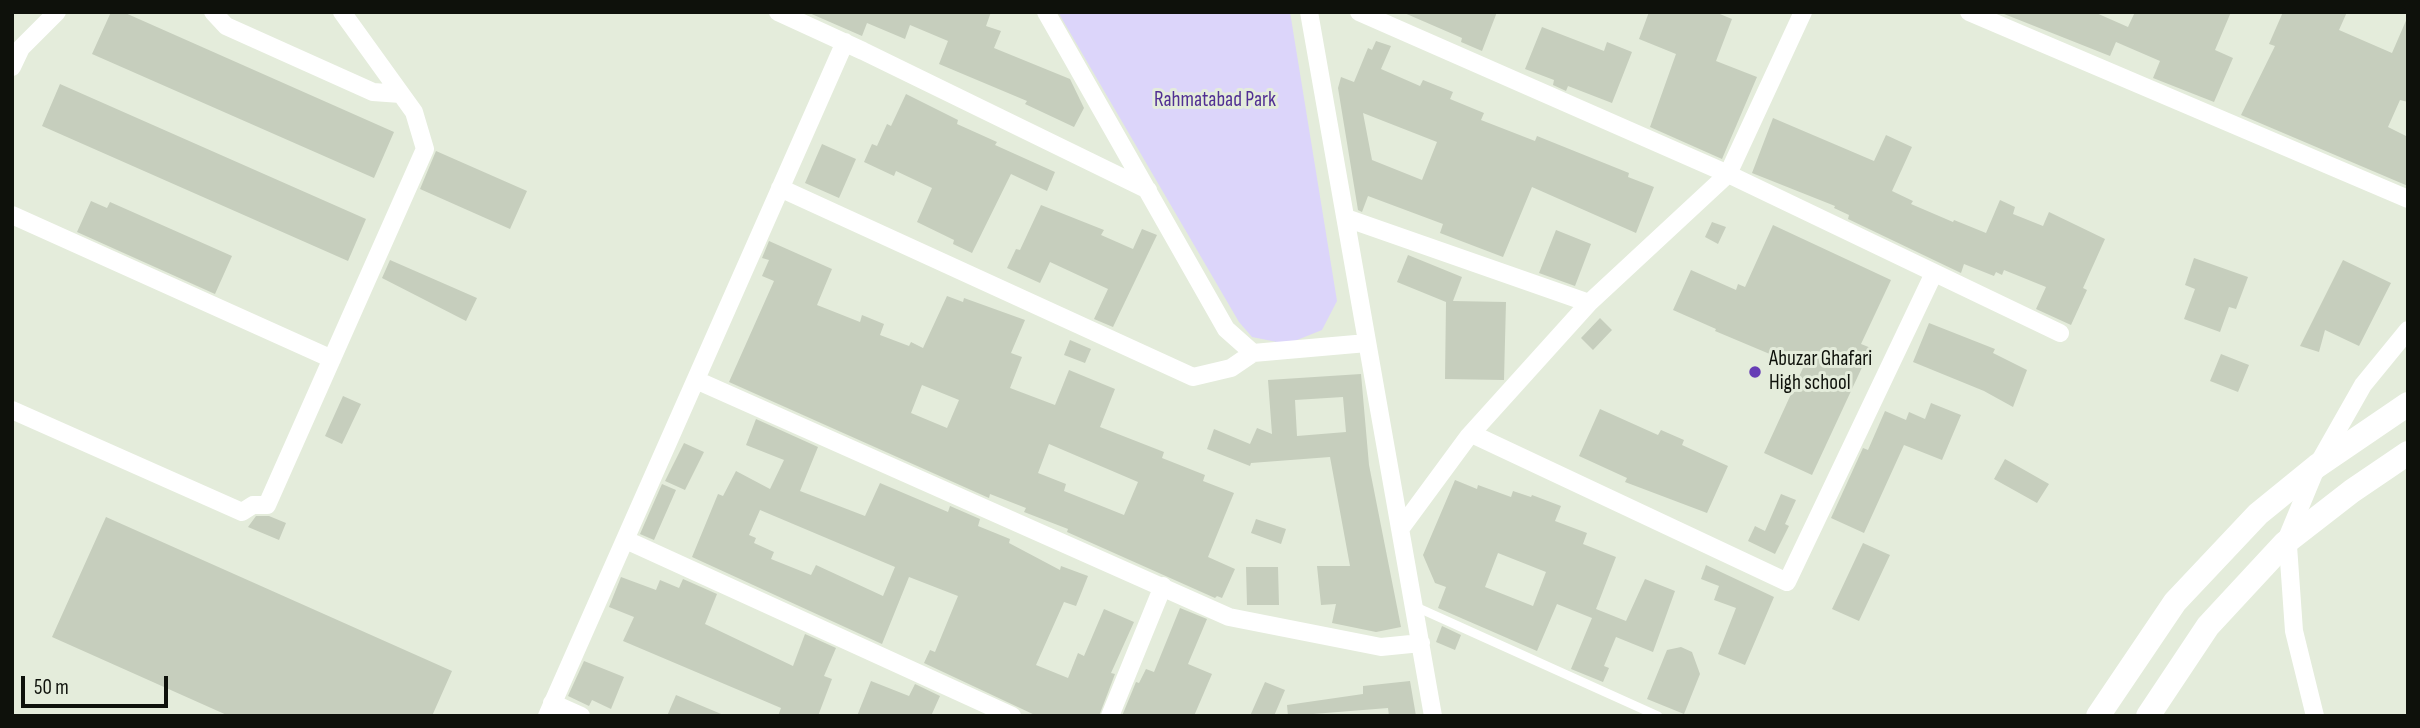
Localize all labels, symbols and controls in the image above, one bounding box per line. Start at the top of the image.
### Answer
park label: Rahmatabad Park [1154,88,1276,114]
place label: Abuzar Ghafari High school [1769,347,1872,397]
marker: Abuzar Ghafari High school [1747,364,1763,380]
scale bar [24,662,172,706]
text: 50 m [34,675,69,700]

